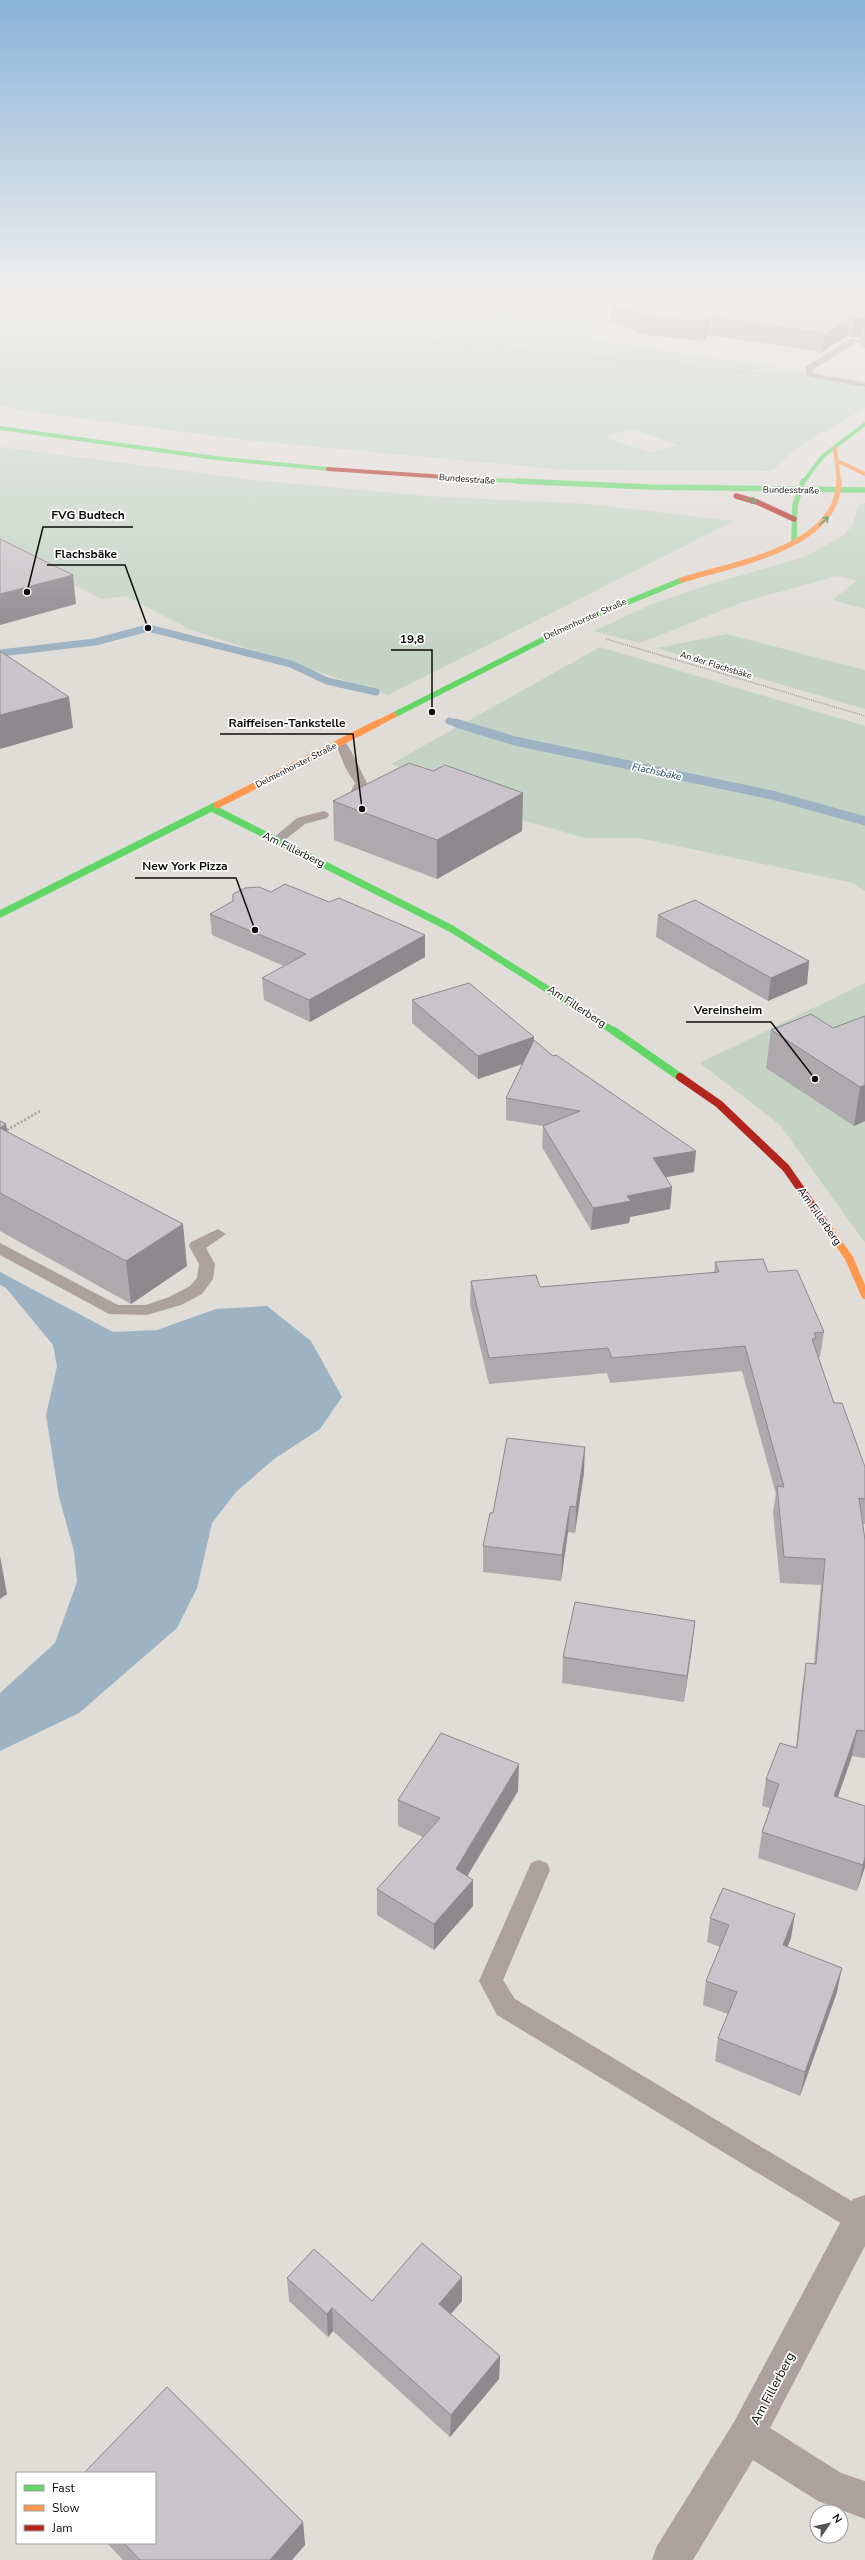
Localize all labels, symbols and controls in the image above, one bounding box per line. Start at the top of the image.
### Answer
street label: Bundesstraße [438,471,496,487]
street label: Bundesstraße [763,484,819,496]
one-way arrow [744,497,757,504]
callout: FVG Budtech [43,503,133,527]
text: FVG Budtech [51,507,125,523]
one-way arrow [819,517,829,526]
callout: Flachsbäke [47,541,125,565]
text: Flachsbäke [55,546,118,562]
street label: Delmenhorster Straße [542,595,629,643]
callout: 19,8 [391,626,432,650]
text: 19,8 [400,631,424,647]
street label: An der Flachsbäke [679,648,754,682]
callout: Raiffeisen-Tankstelle [220,710,353,734]
text: Raiffeisen-Tankstelle [228,715,346,731]
street label: Delmenhorster Straße [253,739,339,791]
water label: Flachsbäke [631,760,683,784]
street label: Am Fillerberg [260,828,327,871]
callout: New York Pizza [135,854,236,878]
text: New York Pizza [142,858,228,874]
street label: Am Fillerberg [544,982,609,1031]
callout: Vereinsheim [686,998,771,1022]
text: Vereinsheim [693,1002,762,1018]
street label: Am Fillerberg [794,1184,845,1248]
street label: Am Fillerberg [746,2349,800,2428]
legend [16,2472,156,2544]
text: Fast [52,2480,75,2496]
text: Slow [52,2500,80,2516]
north arrow [809,2504,849,2544]
text: N [828,2511,845,2526]
text: Jam [51,2520,73,2536]

